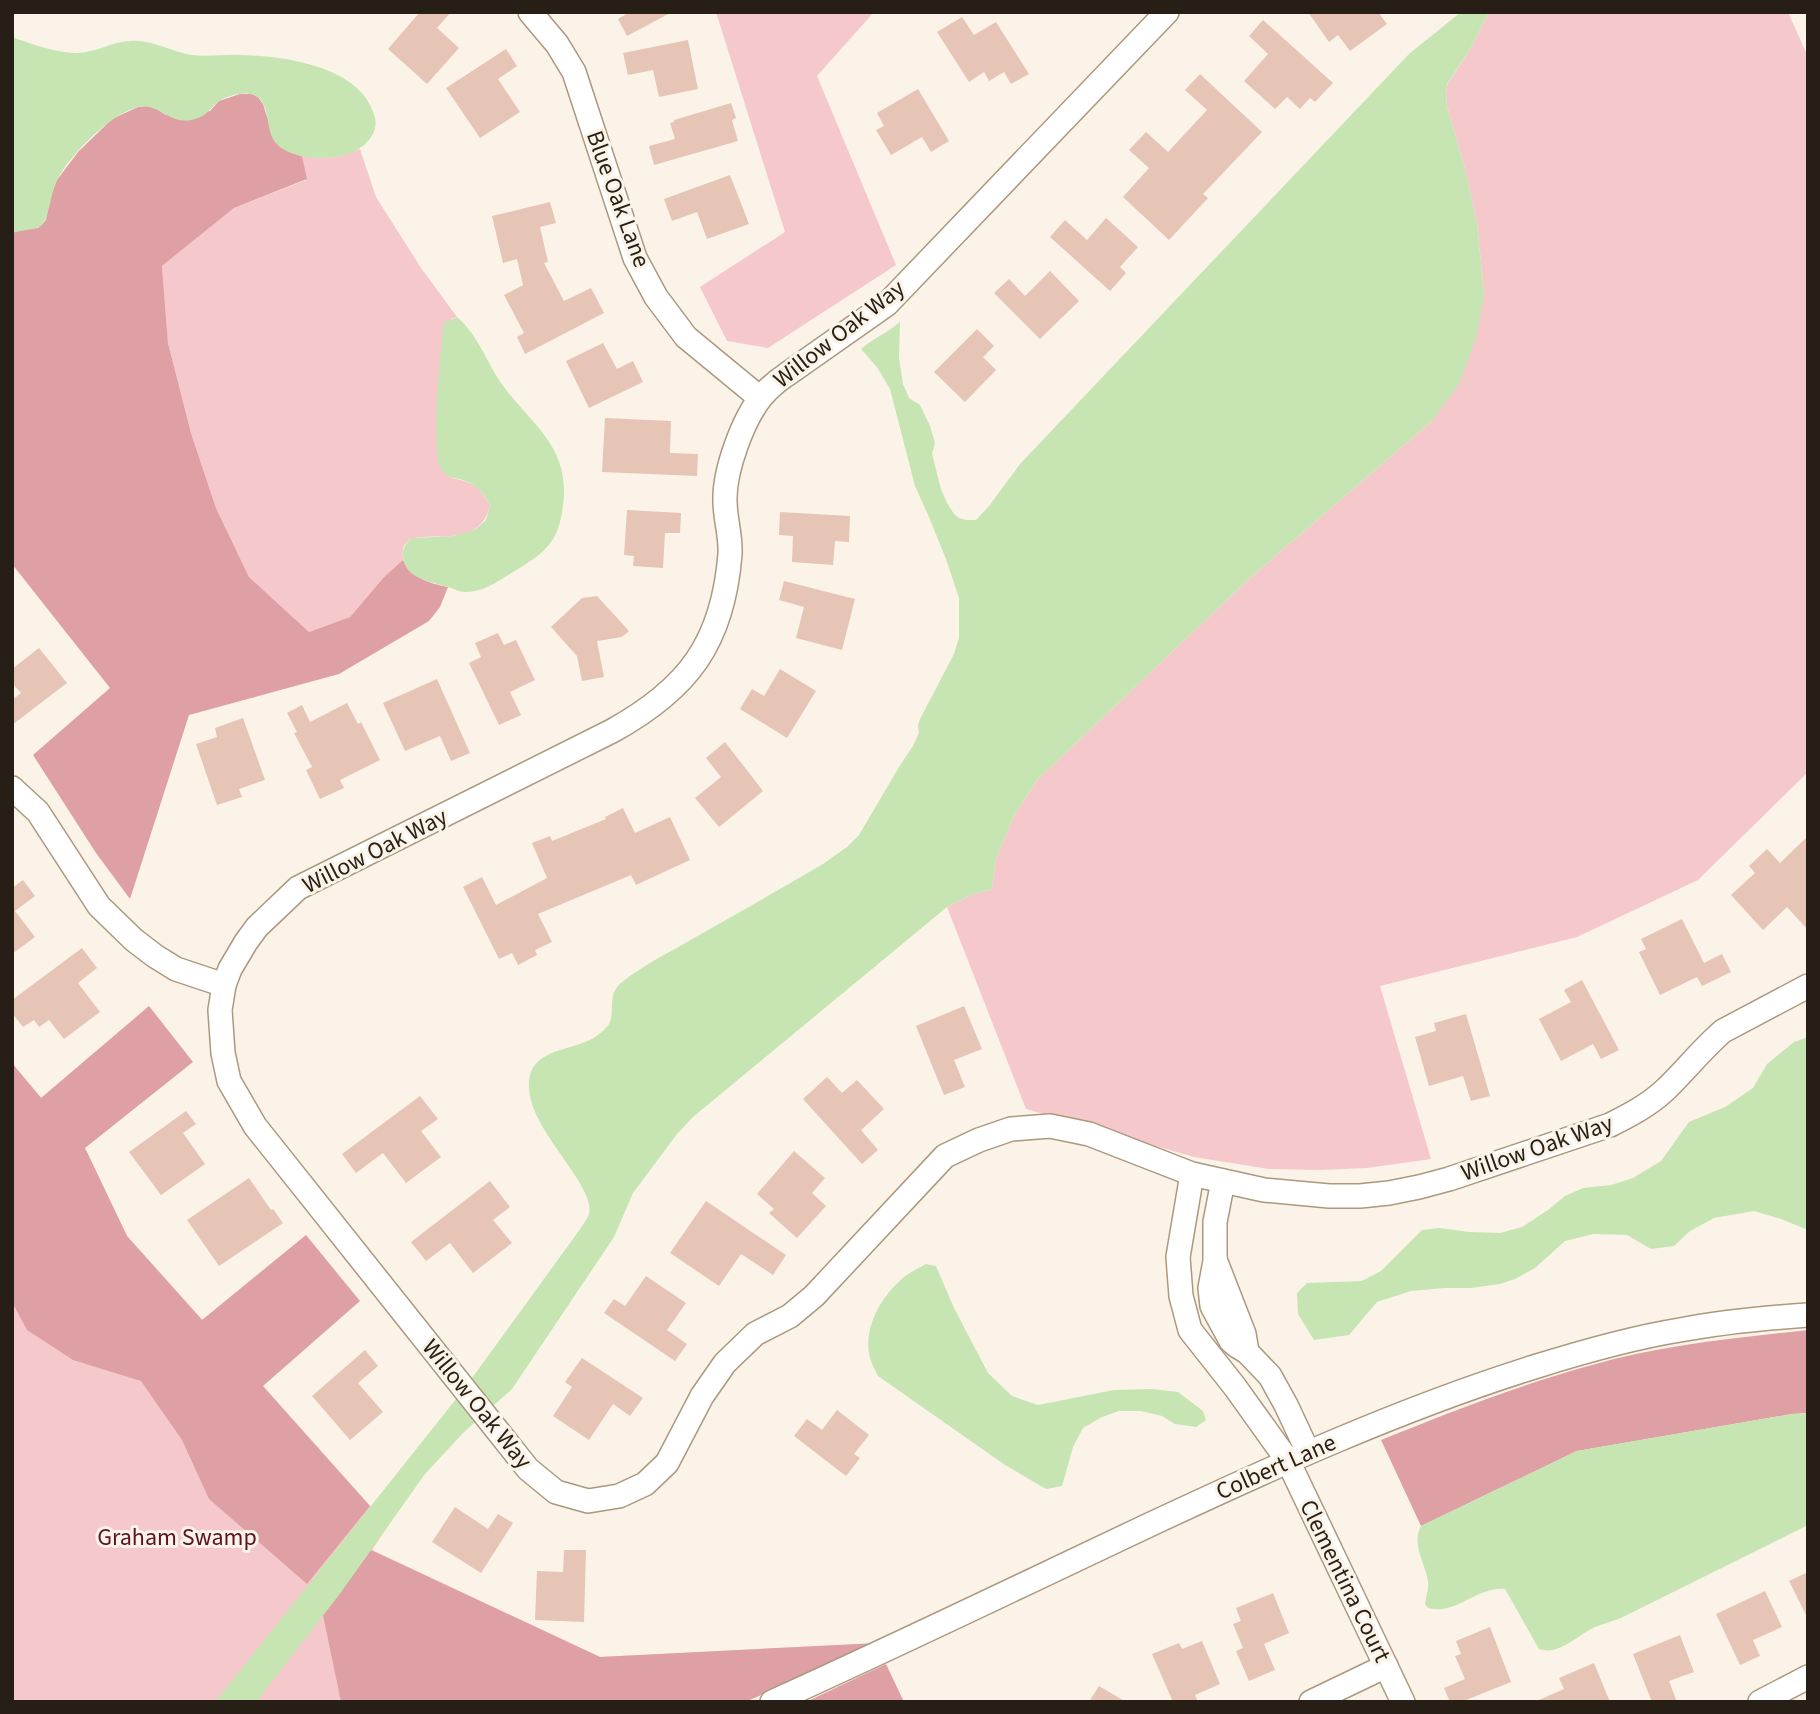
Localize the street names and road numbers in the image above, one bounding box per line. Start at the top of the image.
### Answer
street label: Blue Oak Lane [577,126,659,272]
street label: Willow Oak Way [766,271,912,397]
street label: Willow Oak Way [296,799,454,903]
street label: Willow Oak Way [1456,1106,1618,1190]
street label: Willow Oak Way [414,1331,540,1477]
street label: Colbert Lane [1210,1425,1342,1509]
street label: Clementina Court [1290,1494,1400,1668]

